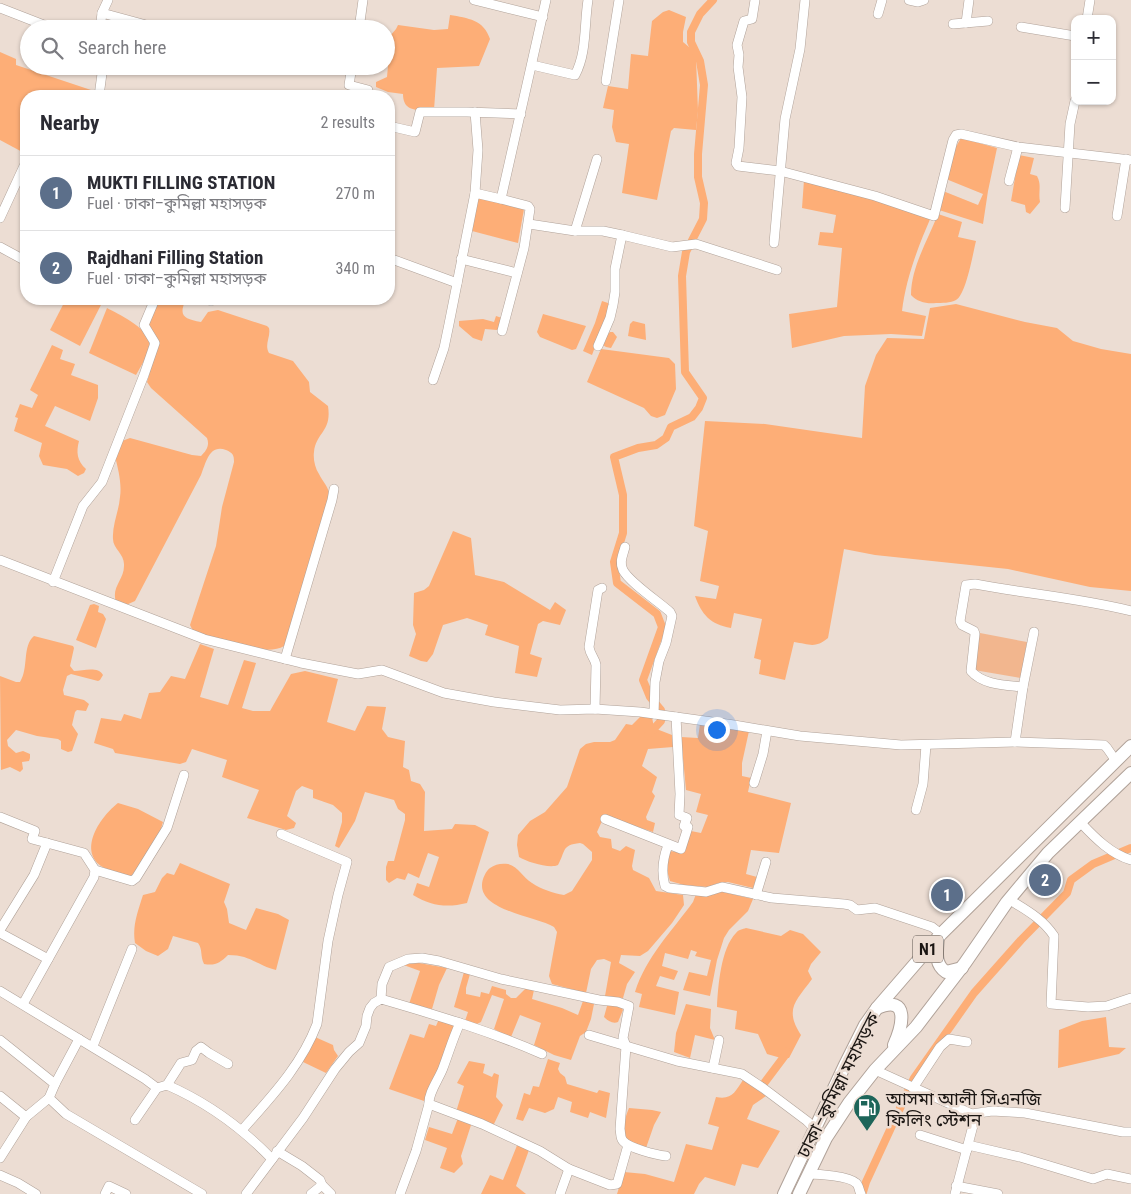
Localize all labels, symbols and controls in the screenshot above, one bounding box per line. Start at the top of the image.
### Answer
map controls [1071,15,1116,105]
button: + [1071,15,1116,60]
search box [20,20,395,75]
icon: search [38,34,66,62]
text: Search here [78,36,166,59]
button: − [1071,60,1116,105]
text: Nearby [40,111,99,135]
text: 2 results [320,113,375,132]
text: MUKTI FILLING STATION [87,171,275,194]
text: 1 [52,184,60,203]
text: 270 m [336,184,375,203]
text: Fuel · ঢাকা–কুমিল্লা মহাসড়ক [87,194,266,213]
text: Rajdhani Filling Station [87,246,263,269]
text: 2 [52,259,60,278]
text: 340 m [336,259,375,278]
text: Fuel · ঢাকা–কুমিল্লা মহাসড়ক [87,269,266,288]
your location [704,717,730,743]
pin: 2 [1029,861,1061,899]
pin: 1 [931,876,963,914]
road number: N1 [913,936,943,962]
street label: ঢাকা–কুমিল্লা মহাসড়ক [792,1009,885,1162]
place label: আসমা আলী সিএনজি ফিলিং স্টেশন [885,1088,1042,1130]
fuel station icon: আসমা আলী সিএনজি ফিলিং স্টেশন [852,1093,882,1132]

